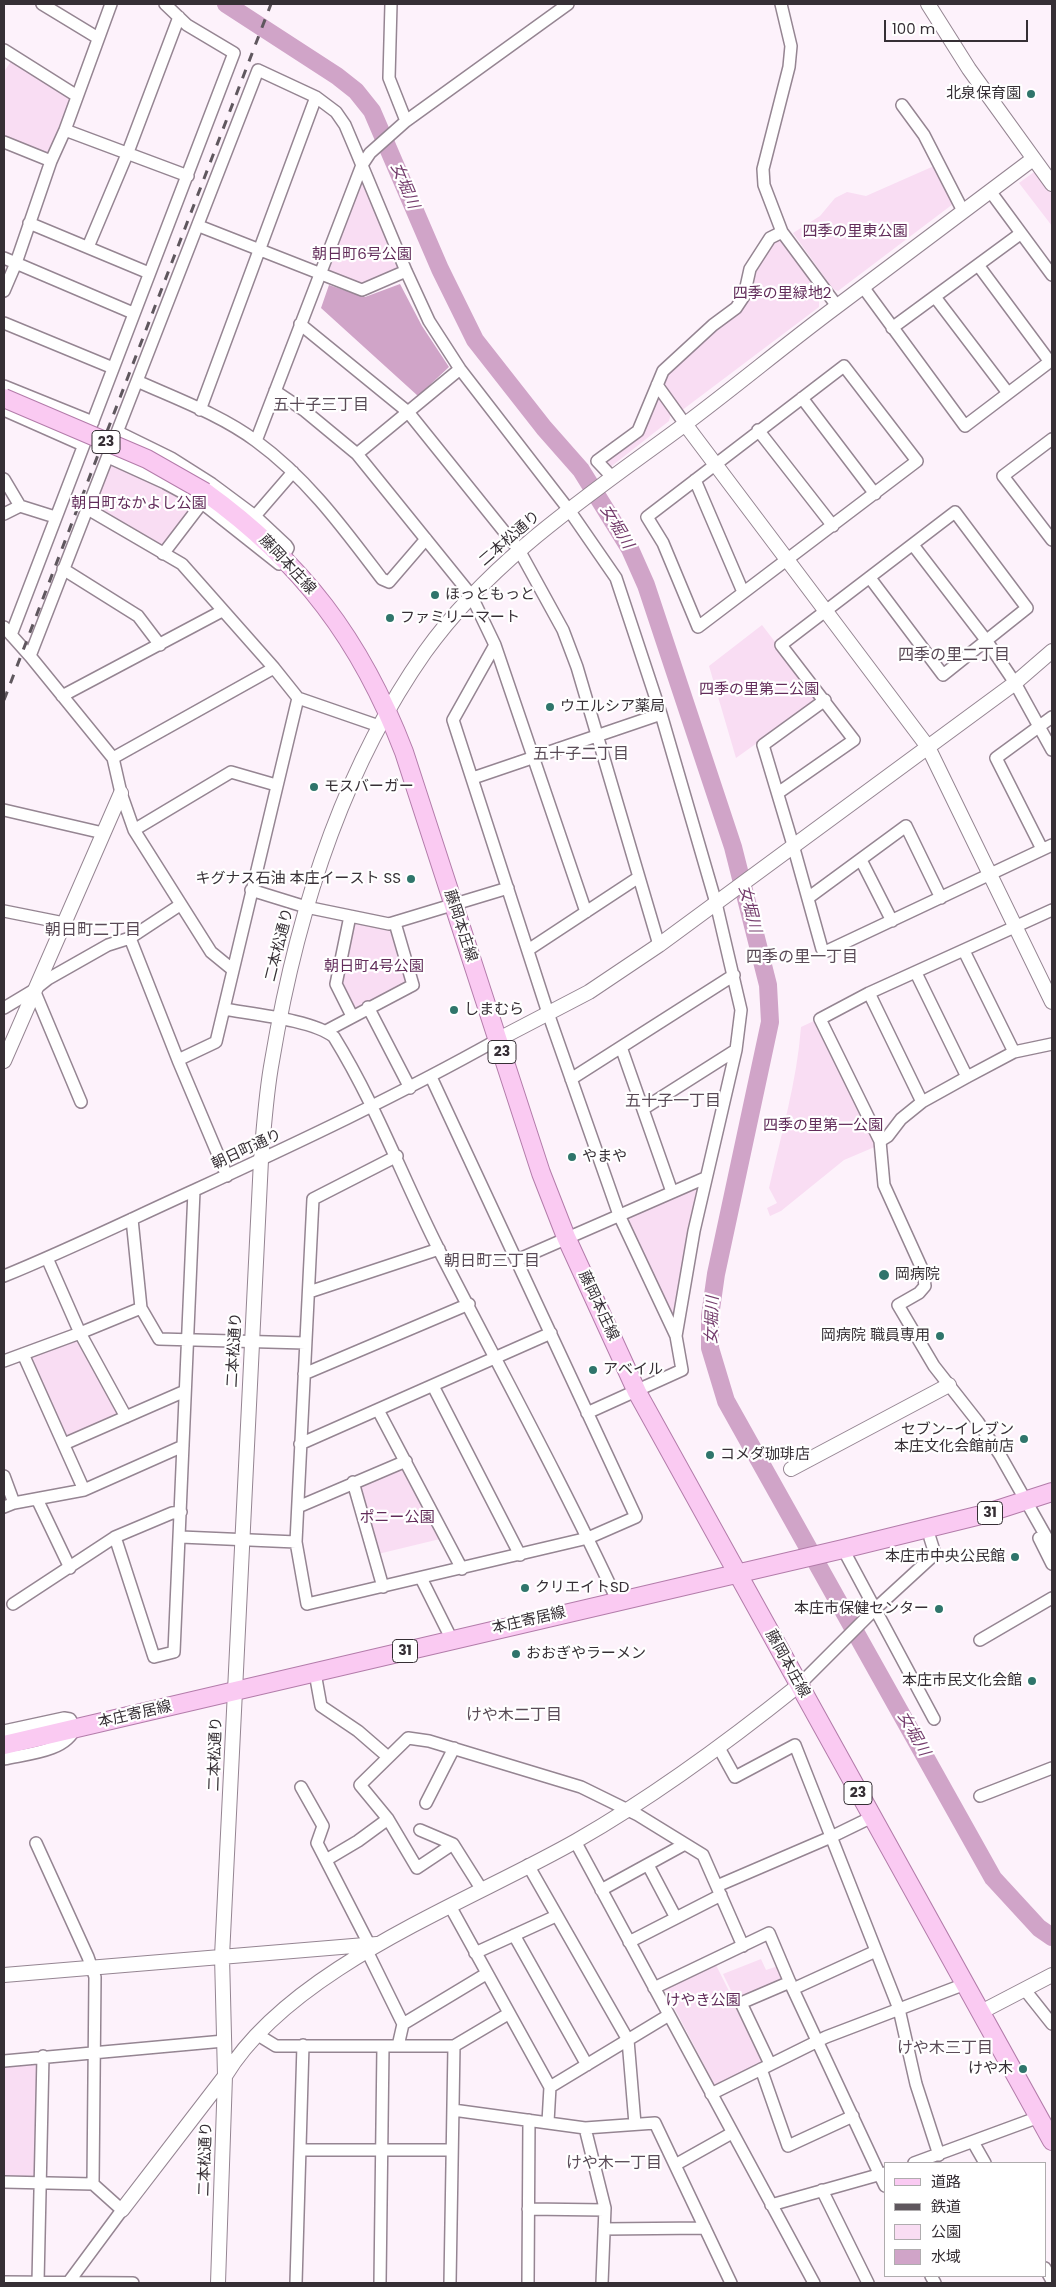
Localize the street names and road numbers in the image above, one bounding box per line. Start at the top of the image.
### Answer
road number: 23 [92,431,120,454]
street label: 二本松通り [476,508,544,570]
street label: 藤岡本庄線 [255,531,319,599]
street label: 藤岡本庄線 [440,888,480,964]
street label: 二本松通り [262,906,298,984]
road number: 23 [488,1040,516,1064]
street label: 朝日町通り [209,1126,285,1174]
street label: 藤岡本庄線 [574,1268,622,1344]
street label: 二本松通り [224,1312,246,1388]
road number: 31 [978,1502,1002,1525]
street label: 本庄寄居線 [490,1604,568,1638]
street label: 藤岡本庄線 [761,1627,813,1701]
road number: 31 [392,1640,418,1662]
street label: 本庄寄居線 [96,1698,174,1732]
street label: 二本松通り [206,1716,226,1792]
road number: 23 [844,1782,872,1805]
street label: 二本松通り [196,2121,216,2197]

